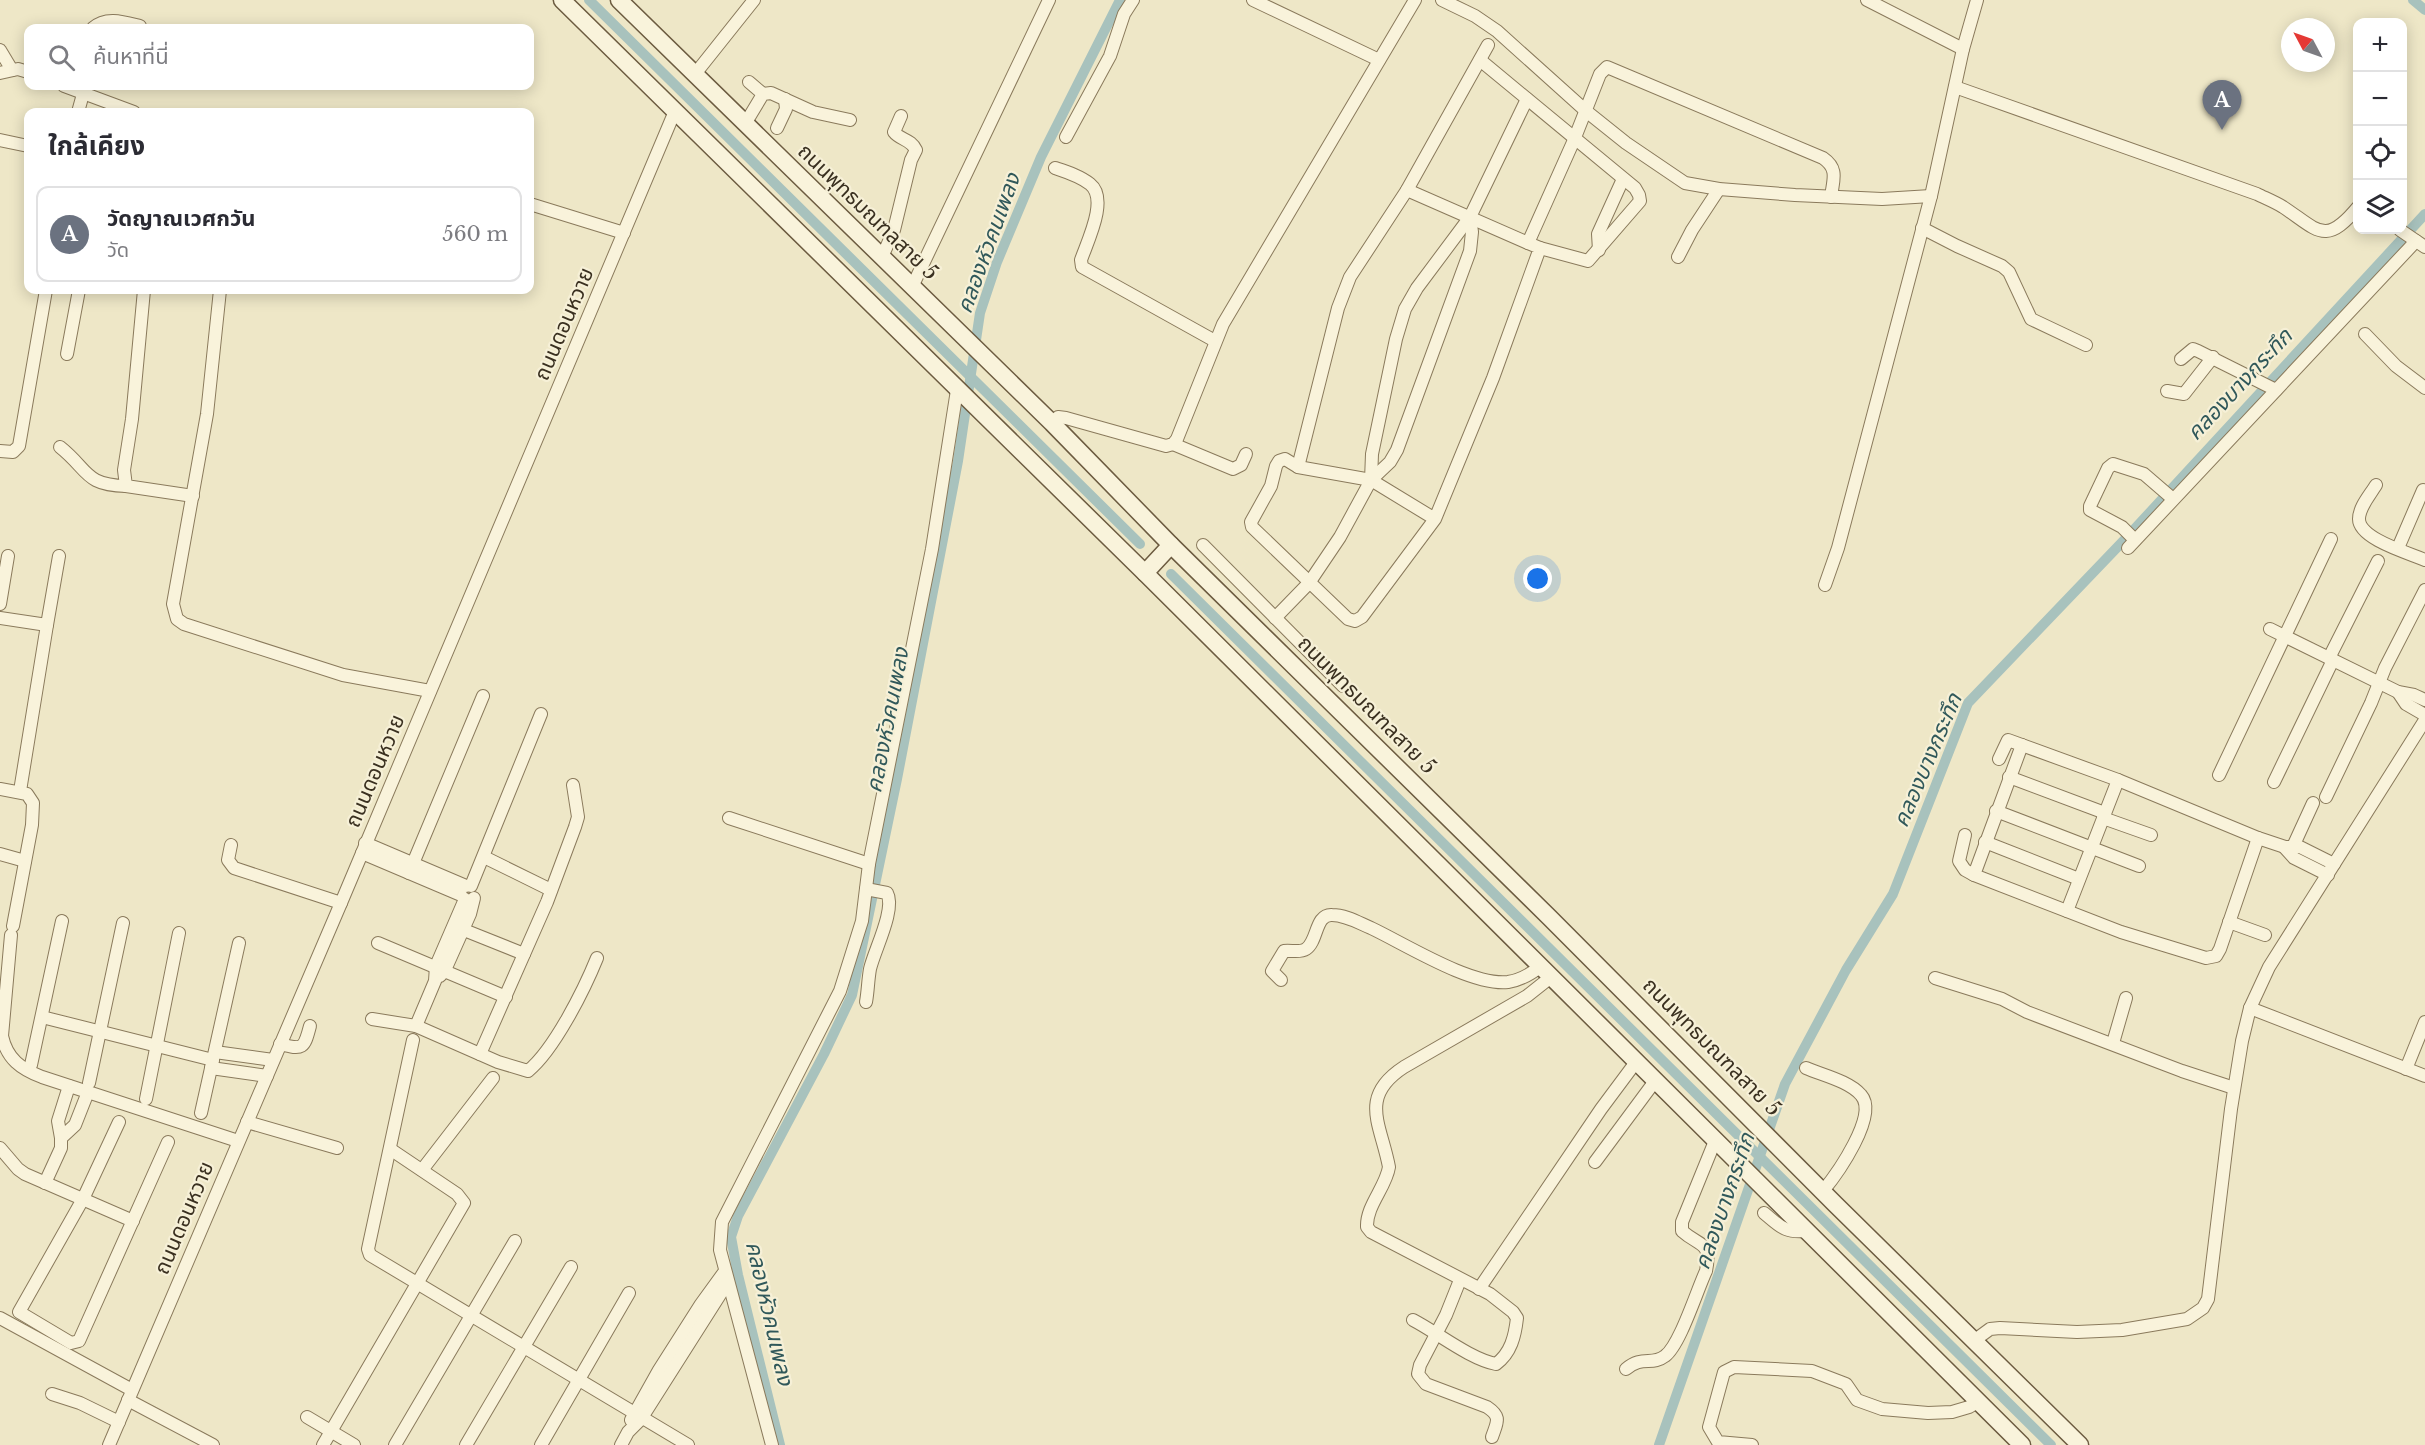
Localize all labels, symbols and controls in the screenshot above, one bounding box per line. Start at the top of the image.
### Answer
north arrow [2281,18,2335,72]
map controls [2353,18,2407,234]
button: + [2353,18,2407,72]
search box [24,24,534,90]
icon: search [45,41,78,74]
text: ค้นหาที่นี่ [93,43,169,70]
button: − [2353,72,2407,126]
pin: A [2202,80,2242,130]
button: locate [2353,126,2407,180]
text: ใกล้เคียง [48,130,145,162]
street label: ถนนพุทธมณฑลสาย 5 [792,138,944,286]
water label: คลองหัวคนเพลง [951,168,1027,317]
button: layers [2353,180,2407,234]
text: วัดญาณเวศกวัน [107,205,256,232]
text: A [61,222,78,246]
text: 560 m [442,222,508,246]
text: วัด [107,238,129,262]
street label: ถนนดอนหวาย [529,264,599,384]
water label: คลองบางกระทึก [2181,322,2298,446]
your location [1523,564,1552,593]
street label: ถนนพุทธมณฑลสาย 5 [1292,630,1442,780]
water label: คลองหัวคนเพลง [860,644,915,795]
water label: คลองบางกระทึก [1887,689,1968,831]
street label: ถนนดอนหวาย [340,711,410,831]
street label: ถนนพุทธมณฑลสาย 5 [1637,972,1787,1122]
water label: คลองบางกระทึก [1689,1129,1761,1273]
street label: ถนนดอนหวาย [149,1158,219,1278]
water label: คลองหัวคนเพลง [740,1238,799,1389]

